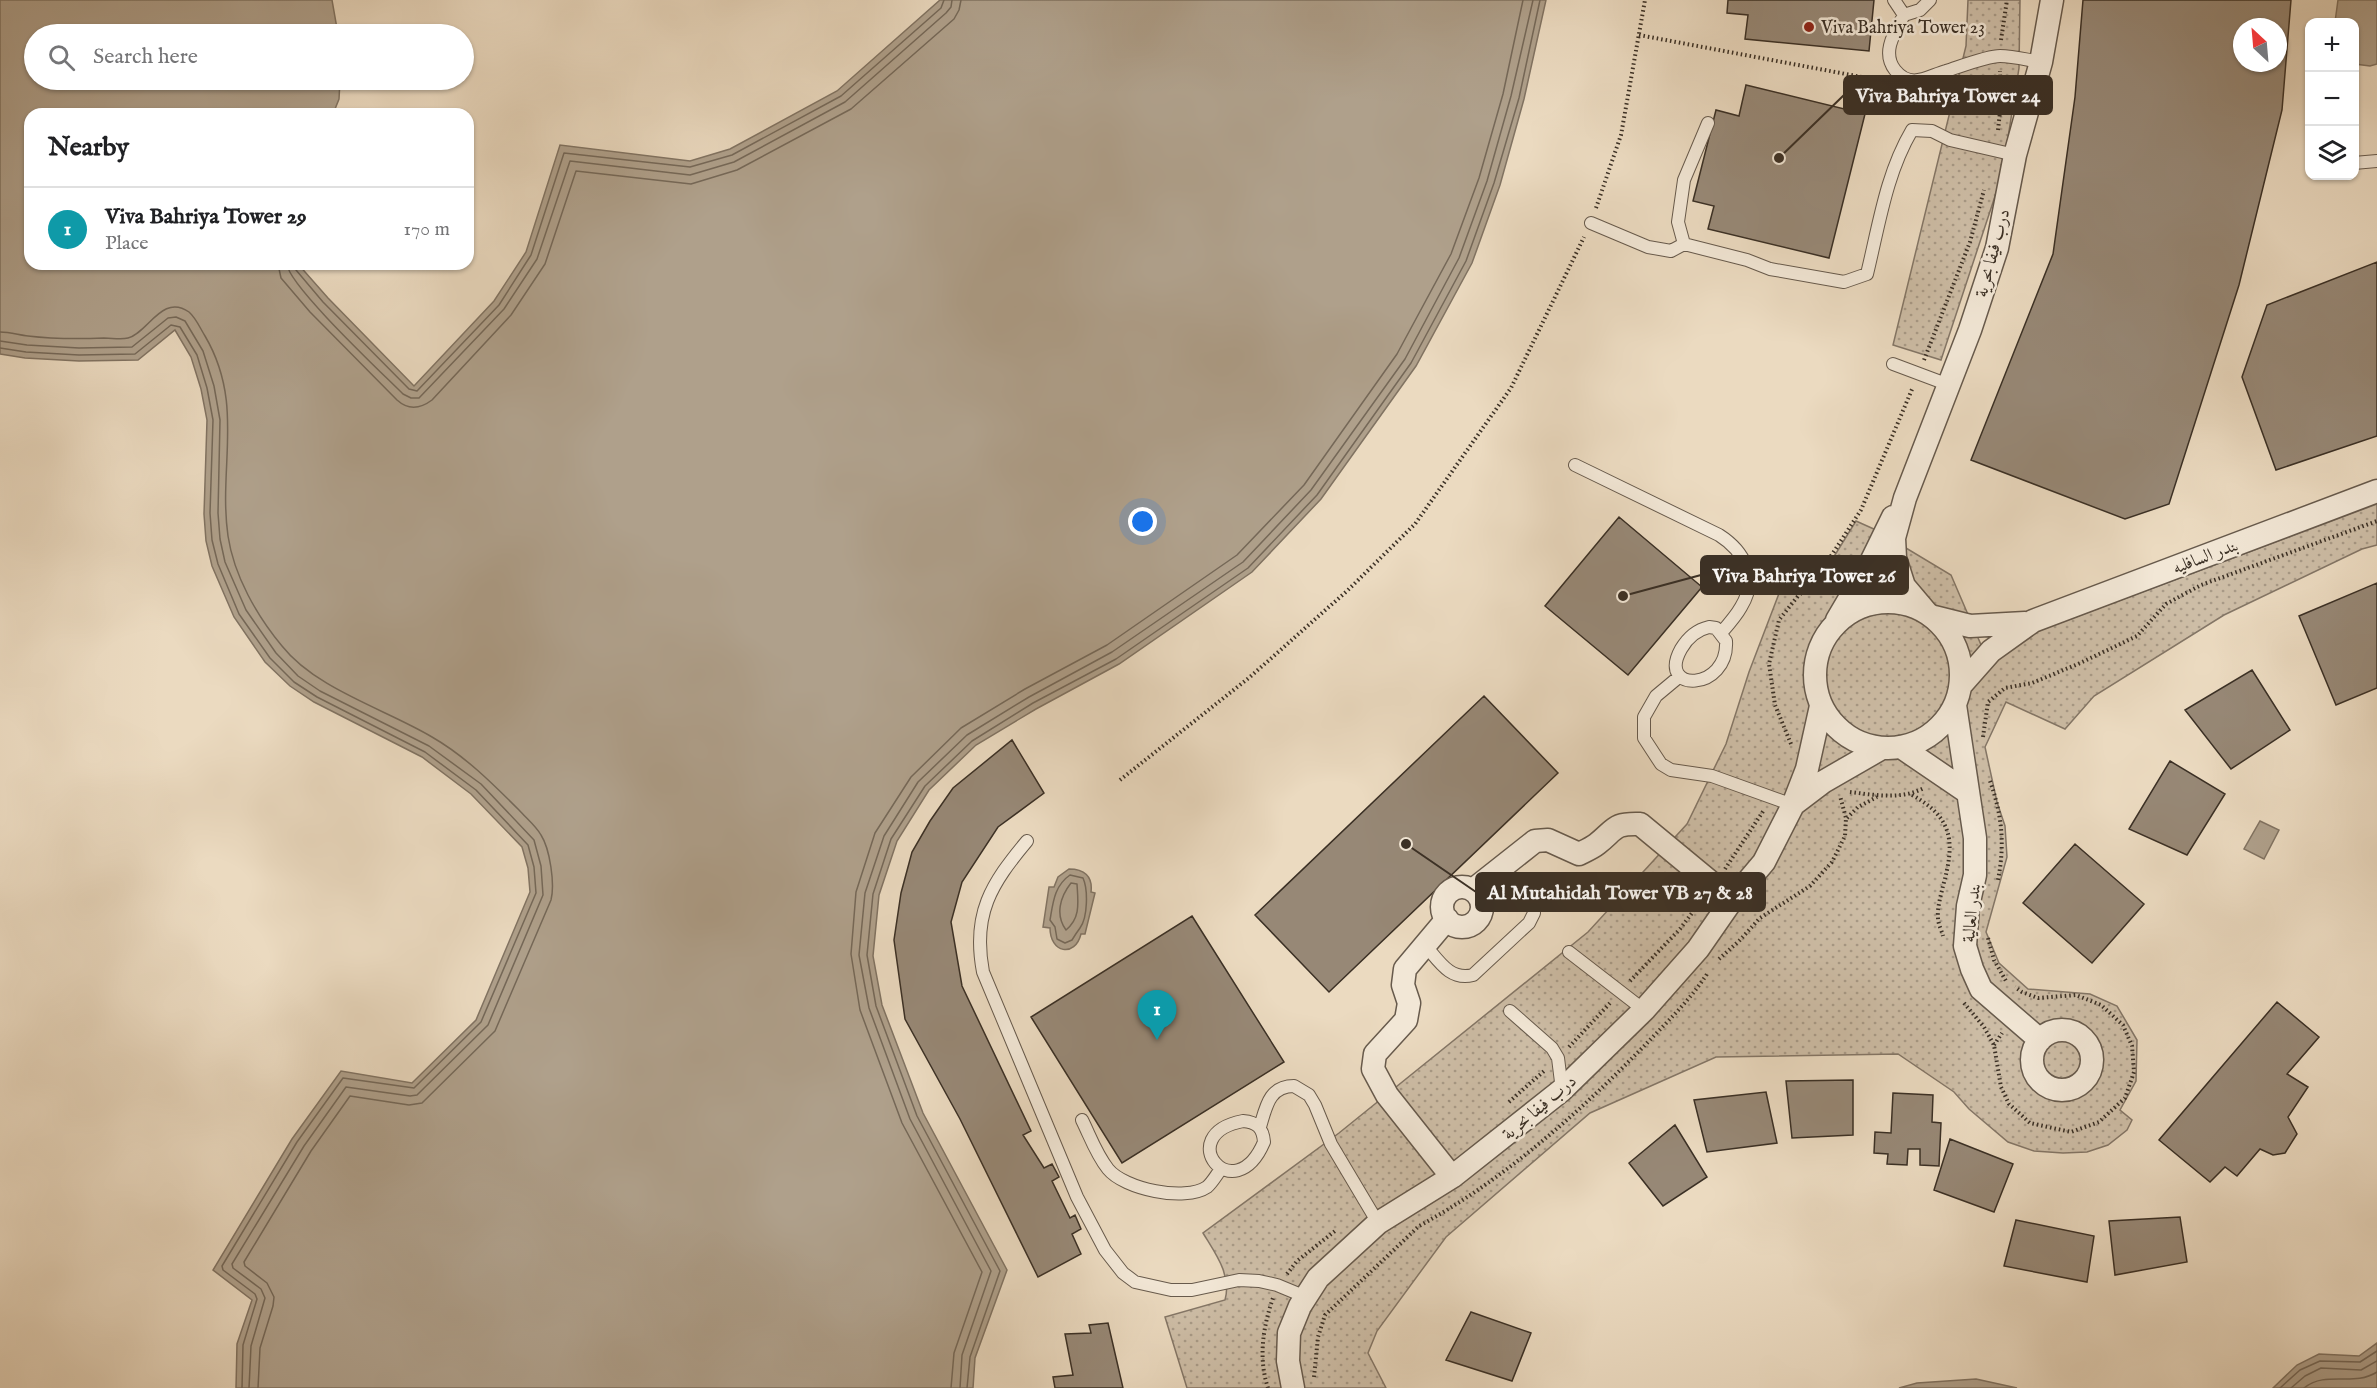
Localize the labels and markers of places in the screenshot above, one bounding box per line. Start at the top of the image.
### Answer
place label: Viva Bahriya Tower 23 [1820,17,1985,40]
marker: Viva Bahriya Tower 23 [1802,20,1816,34]
callout: Viva Bahriya Tower 24 [1844,76,2052,114]
callout: Viva Bahriya Tower 26 [1701,556,1908,594]
callout: Al Mutahidah Tower VB 27 & 28 [1476,873,1765,911]
pin: 1 [1138,990,1176,1040]

